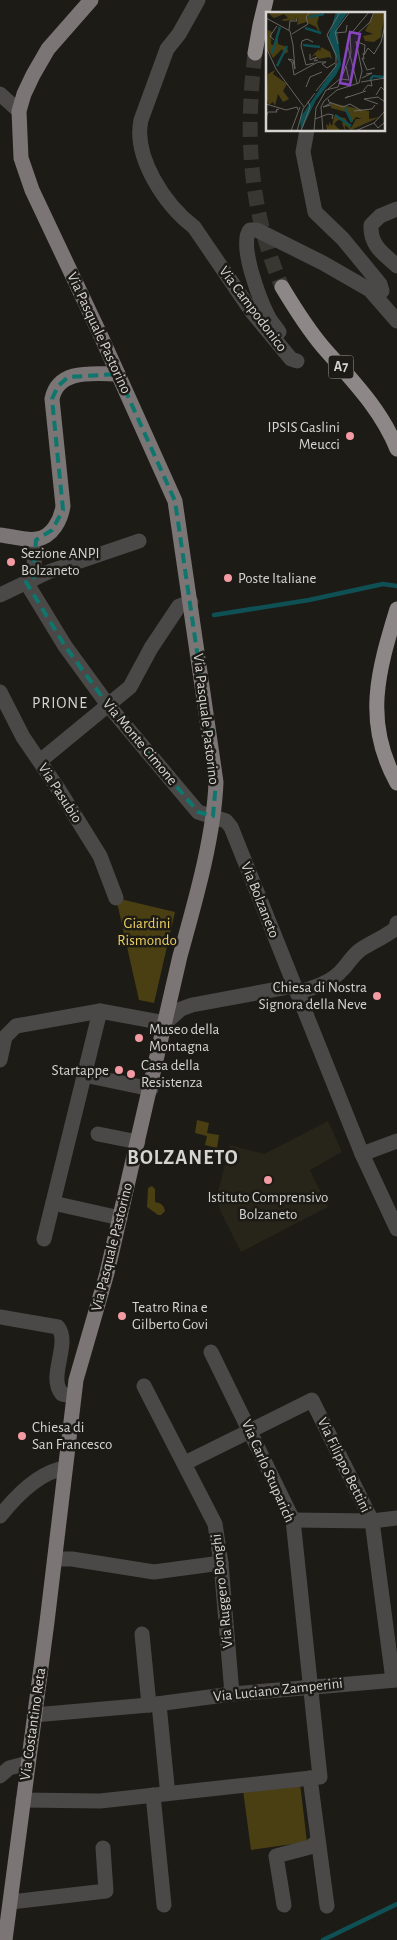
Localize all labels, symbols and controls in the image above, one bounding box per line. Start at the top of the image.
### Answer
inset map [266,12,384,131]
street label: Via Campodonico [216,264,290,354]
street label: Via Pasquale Pastorino [64,270,134,396]
road number: A7 [328,356,354,378]
place label: IPSIS Gaslini Meucci [267,420,340,452]
marker: IPSIS Gaslini Meucci [344,430,356,442]
place label: Sezione ANPI Bolzaneto [21,546,100,578]
marker: Sezione ANPI Bolzaneto [5,556,17,568]
place label: Poste Italiane [238,571,316,586]
marker: Poste Italiane [222,572,234,584]
street label: Via Pasquale Pastorino [191,653,221,785]
district label: PRIONE [32,695,88,711]
street label: Via Monte Cimone [100,696,180,788]
street label: Via Pasubio [35,761,85,825]
street label: Via Bolzaneto [238,860,282,940]
park label: Giardini Rismondo [117,916,177,948]
place label: Chiesa di Nostra Signora della Neve [259,980,367,1012]
marker: Chiesa di Nostra Signora della Neve [371,990,383,1002]
place label: Museo della Montagna [149,1022,220,1054]
marker: Museo della Montagna [133,1032,145,1044]
place label: Casa della Resistenza [141,1058,203,1090]
place label: Startappe [52,1063,109,1078]
marker: Startappe [113,1064,125,1076]
marker: Casa della Resistenza [125,1068,137,1080]
district label: BOLZANETO [127,1148,239,1168]
marker: Istituto Comprensivo Bolzaneto [262,1174,274,1186]
street label: Via Pasquale Pastorino [89,1181,135,1313]
place label: Istituto Comprensivo Bolzaneto [208,1190,328,1222]
place label: Teatro Rina e Gilberto Govi [132,1300,208,1332]
marker: Teatro Rina e Gilberto Govi [116,1310,128,1322]
street label: Via Filippo Bettini [315,1415,373,1515]
street label: Via Carlo Stuparich [239,1417,297,1525]
place label: Chiesa di San Francesco [32,1420,112,1452]
marker: Chiesa di San Francesco [16,1430,28,1442]
street label: Via Ruggero Bonghi [209,1533,235,1649]
street label: Via Costantino Reta [18,1667,48,1781]
street label: Via Luciano Zamperini [212,1676,344,1704]

